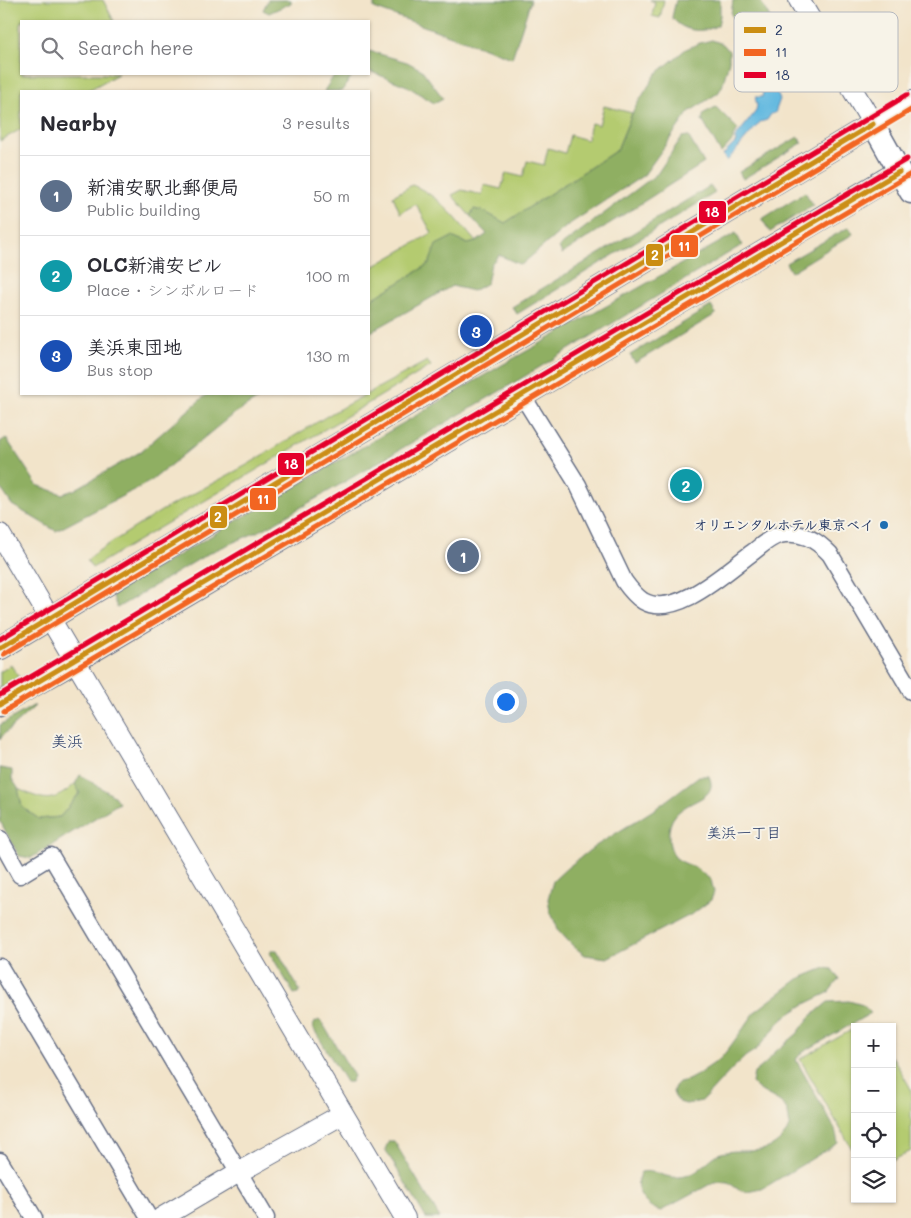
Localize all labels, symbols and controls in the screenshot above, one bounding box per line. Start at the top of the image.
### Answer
legend [734,12,898,92]
search box [20,20,370,75]
text: 2 [775,20,783,39]
icon: search [38,34,66,62]
text: Search here [78,35,194,60]
text: 11 [775,42,788,61]
text: 18 [775,65,790,84]
text: Nearby [40,109,117,136]
text: 3 results [282,112,350,133]
text: 新浦安駅北郵便局 [87,174,239,199]
text: 1 [52,185,60,206]
text: 50 m [313,185,350,206]
text: Public building [87,199,200,220]
line badge: 18 [698,200,727,224]
text: 18 [705,202,720,221]
line badge: 11 [670,234,699,258]
text: 11 [678,236,690,255]
line badge: 2 [645,243,664,267]
text: 2 [651,245,659,264]
text: OLC新浦安ビル [87,252,222,277]
text: 2 [52,265,60,286]
text: 100 m [305,265,350,286]
text: Place · シンボルロード [87,279,259,300]
pin: 3 [460,312,492,350]
text: 美浜東団地 [87,334,182,359]
text: 3 [51,345,61,366]
text: 130 m [306,345,350,366]
text: Bus stop [87,359,153,380]
line badge: 18 [277,452,305,476]
text: 18 [284,454,299,473]
pin: 2 [670,466,702,504]
line badge: 11 [249,487,277,511]
text: 11 [257,489,269,508]
line badge: 2 [209,505,228,529]
text: 2 [214,507,222,526]
place label: オリエンタルホテル東京ベイ [693,515,874,534]
marker: オリエンタルホテル東京ベイ [878,519,890,531]
pin: 1 [447,537,479,575]
your location [493,689,519,715]
district label: 美浜 [51,730,83,751]
district label: 美浜一丁目 [706,822,782,842]
map controls [851,1023,896,1203]
button: + [851,1023,896,1068]
button: − [851,1068,896,1113]
button: locate [851,1113,896,1158]
button: layers [851,1158,896,1203]

